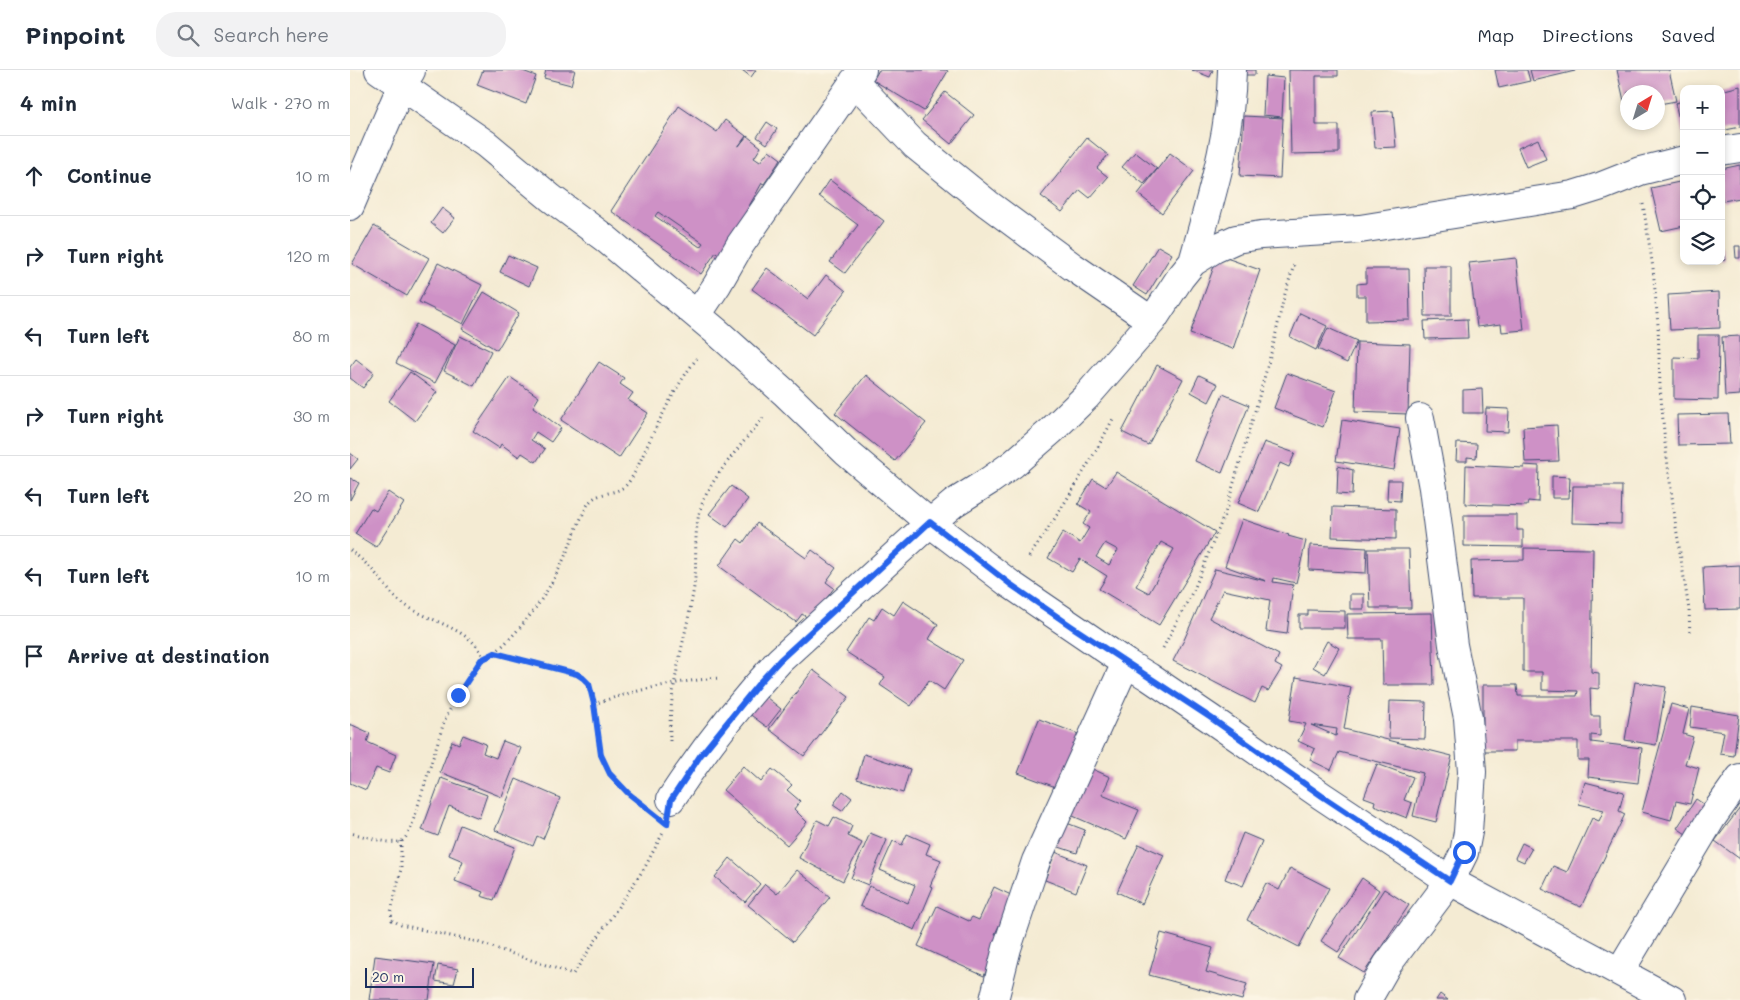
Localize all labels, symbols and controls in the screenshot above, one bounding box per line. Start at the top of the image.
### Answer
search box [156,12,506,57]
text: Pinpoint [25,19,126,50]
icon: search [174,21,202,49]
text: Search here [214,22,329,47]
text: Map [1477,23,1514,47]
text: Directions [1542,23,1634,47]
text: Saved [1662,23,1715,47]
north arrow [1620,85,1665,130]
map controls [1680,85,1725,265]
button: + [1680,85,1725,130]
text: 4 min [20,89,77,116]
text: Walk · 270 m [231,92,330,113]
button: − [1680,130,1725,175]
icon: ahead [20,162,48,190]
text: Continue [67,163,152,188]
text: 10 m [295,165,330,186]
button: locate [1680,175,1725,220]
button: layers [1680,220,1725,265]
icon: right [20,242,48,270]
text: Turn right [67,243,164,268]
text: 120 m [286,245,330,266]
icon: left [20,322,48,350]
text: Turn left [67,323,150,348]
text: 80 m [293,325,330,346]
icon: right [20,402,48,430]
text: Turn right [67,403,164,428]
text: 30 m [293,405,330,426]
icon: left [20,482,48,510]
text: Turn left [67,483,150,508]
text: 20 m [293,485,330,506]
icon: left [20,562,48,590]
text: Turn left [67,563,150,588]
text: 10 m [295,565,330,586]
icon: arrive [20,642,48,670]
text: Arrive at destination [67,643,270,668]
route end [447,684,470,707]
route start [1453,841,1476,864]
scale bar [365,965,474,988]
text: 20 m [372,967,404,986]

